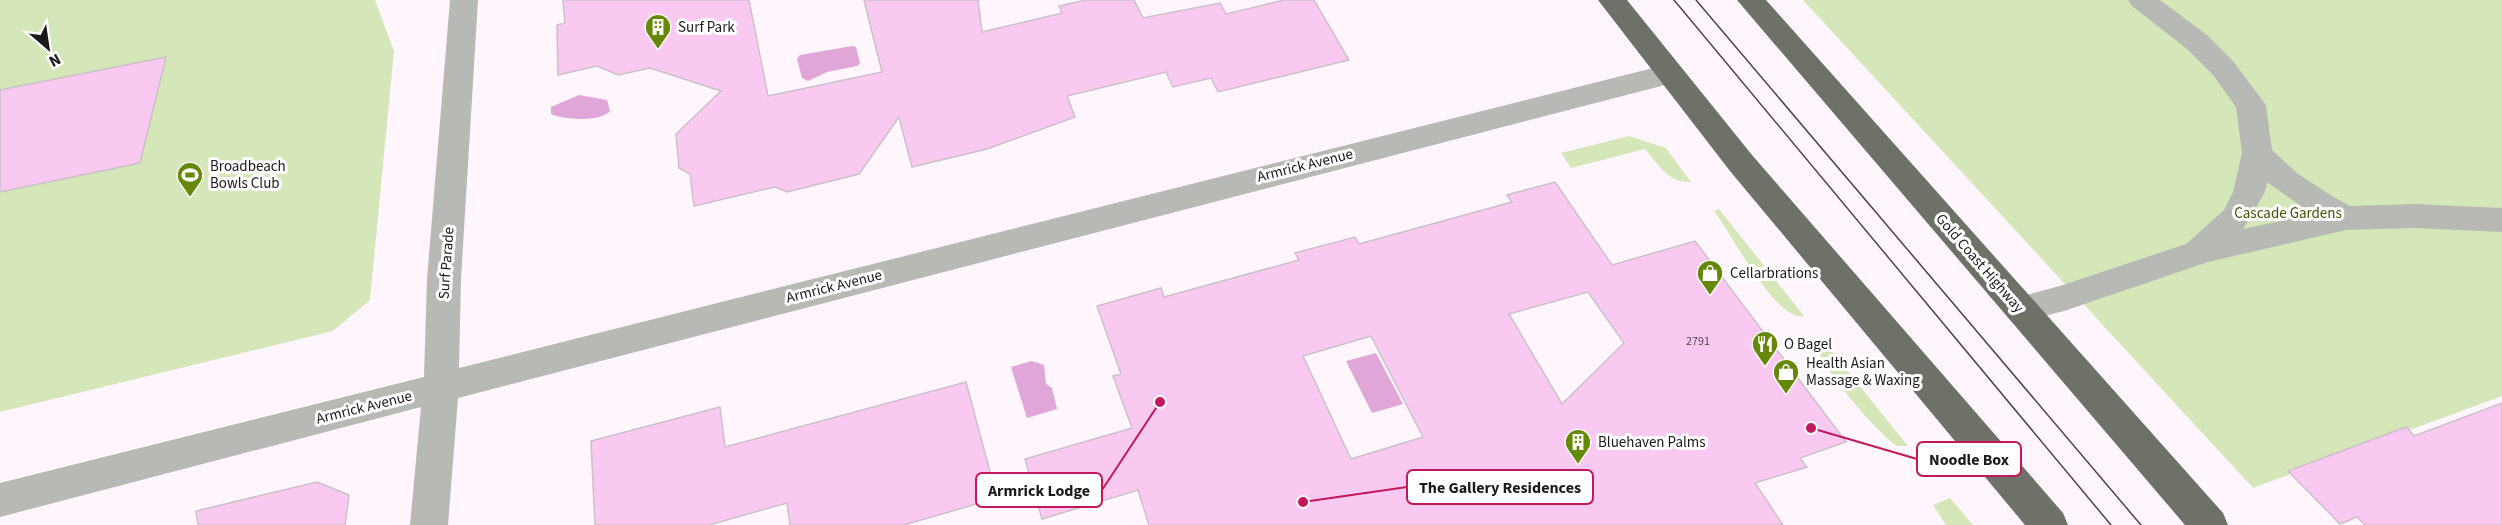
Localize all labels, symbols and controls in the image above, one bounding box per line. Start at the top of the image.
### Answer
building icon: Surf Park [643,12,673,50]
place label: Surf Park [678,17,735,38]
north arrow [18,18,78,78]
text: N [45,48,65,72]
street label: Armrick Avenue [1255,143,1355,188]
place label: Broadbeach Bowls Club [210,156,286,194]
sports icon: Broadbeach Bowls Club [175,160,205,198]
park label: Cascade Gardens [2234,203,2342,224]
street label: Gold Coast Highway [1931,209,2029,317]
street label: Surf Parade [434,226,459,300]
shop icon: Cellarbrations [1695,258,1725,296]
place label: Cellarbrations [1730,263,1818,284]
street label: Armrick Avenue [784,264,884,309]
restaurant icon: O Bagel [1750,329,1780,367]
house number: 2791 [1686,333,1710,350]
place label: O Bagel [1784,334,1832,355]
place label: Health Asian Massage & Waxing [1806,353,1920,391]
shop icon: Health Asian Massage & Waxing [1771,357,1801,395]
street label: Armrick Avenue [314,385,414,430]
building icon: Bluehaven Palms [1563,427,1593,465]
place label: Bluehaven Palms [1598,432,1706,453]
callout: Noodle Box [1917,442,2021,476]
text: Noodle Box [1929,449,2009,471]
callout: The Gallery Residences [1407,470,1593,504]
callout: Armrick Lodge [976,473,1102,507]
text: The Gallery Residences [1419,477,1581,499]
text: Armrick Lodge [987,480,1090,502]

